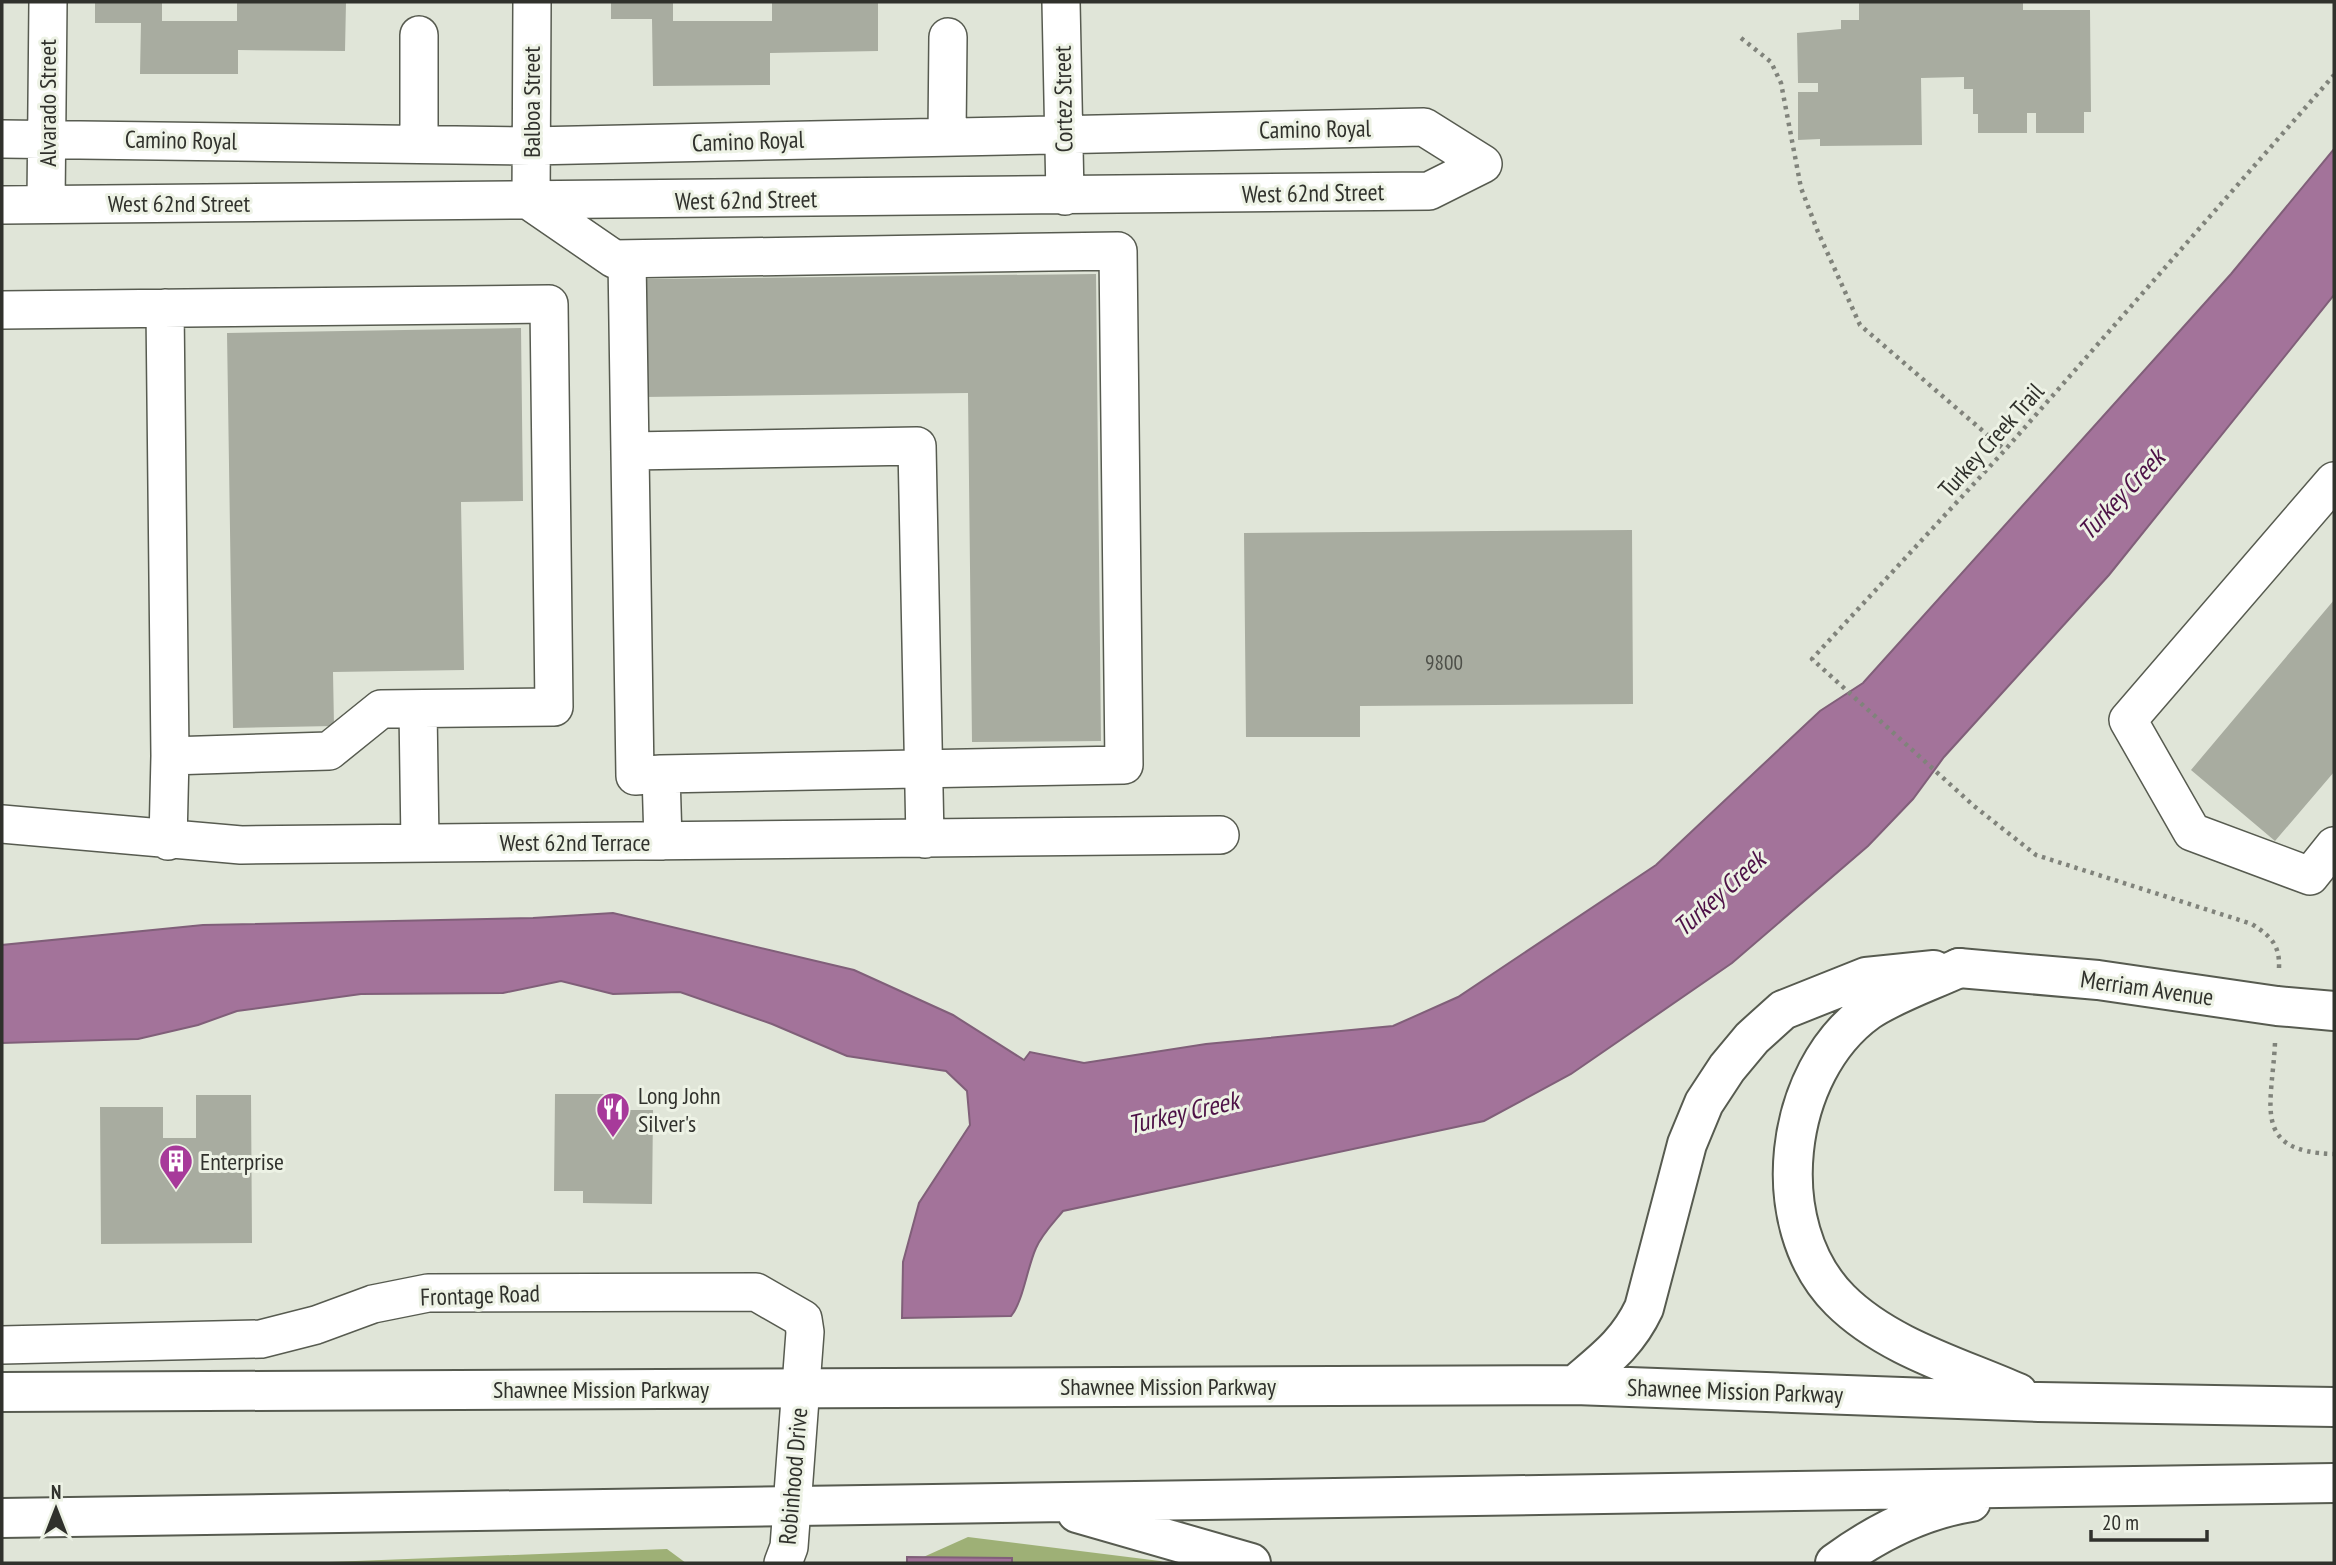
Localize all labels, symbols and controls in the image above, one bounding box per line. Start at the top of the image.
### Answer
street label: Alvarado Street [32,39,63,167]
street label: Cortez Street [1047,45,1079,153]
street label: Balboa Street [516,46,547,158]
street label: Camino Royal [1259,113,1372,145]
street label: Camino Royal [125,124,238,156]
street label: Camino Royal [691,124,805,158]
street label: West 62nd Street [1242,176,1385,210]
street label: West 62nd Street [675,183,818,217]
street label: West 62nd Street [108,188,251,219]
street label: Turkey Creek Trail [1931,376,2051,504]
water label: Turkey Creek [2071,439,2173,546]
house number: 9800 [1425,649,1463,676]
street label: West 62nd Terrace [500,827,650,858]
water label: Turkey Creek [1666,841,1774,943]
street label: Merriam Avenue [2079,963,2215,1013]
place label: Long John Silver's [638,1080,721,1139]
water label: Turkey Creek [1124,1083,1244,1141]
restaurant icon: Long John Silver's [594,1090,632,1139]
building icon: Enterprise [157,1142,195,1191]
place label: Enterprise [200,1146,284,1177]
street label: Frontage Road [420,1277,540,1313]
street label: Shawnee Mission Parkway [1060,1371,1276,1402]
street label: Shawnee Mission Parkway [1626,1372,1844,1410]
street label: Shawnee Mission Parkway [493,1374,709,1405]
street label: Robinhood Drive [772,1406,814,1546]
north arrow [21,1474,91,1544]
text: N [51,1480,61,1504]
scale bar [2091,1498,2206,1542]
text: 20 m [2102,1509,2139,1536]

